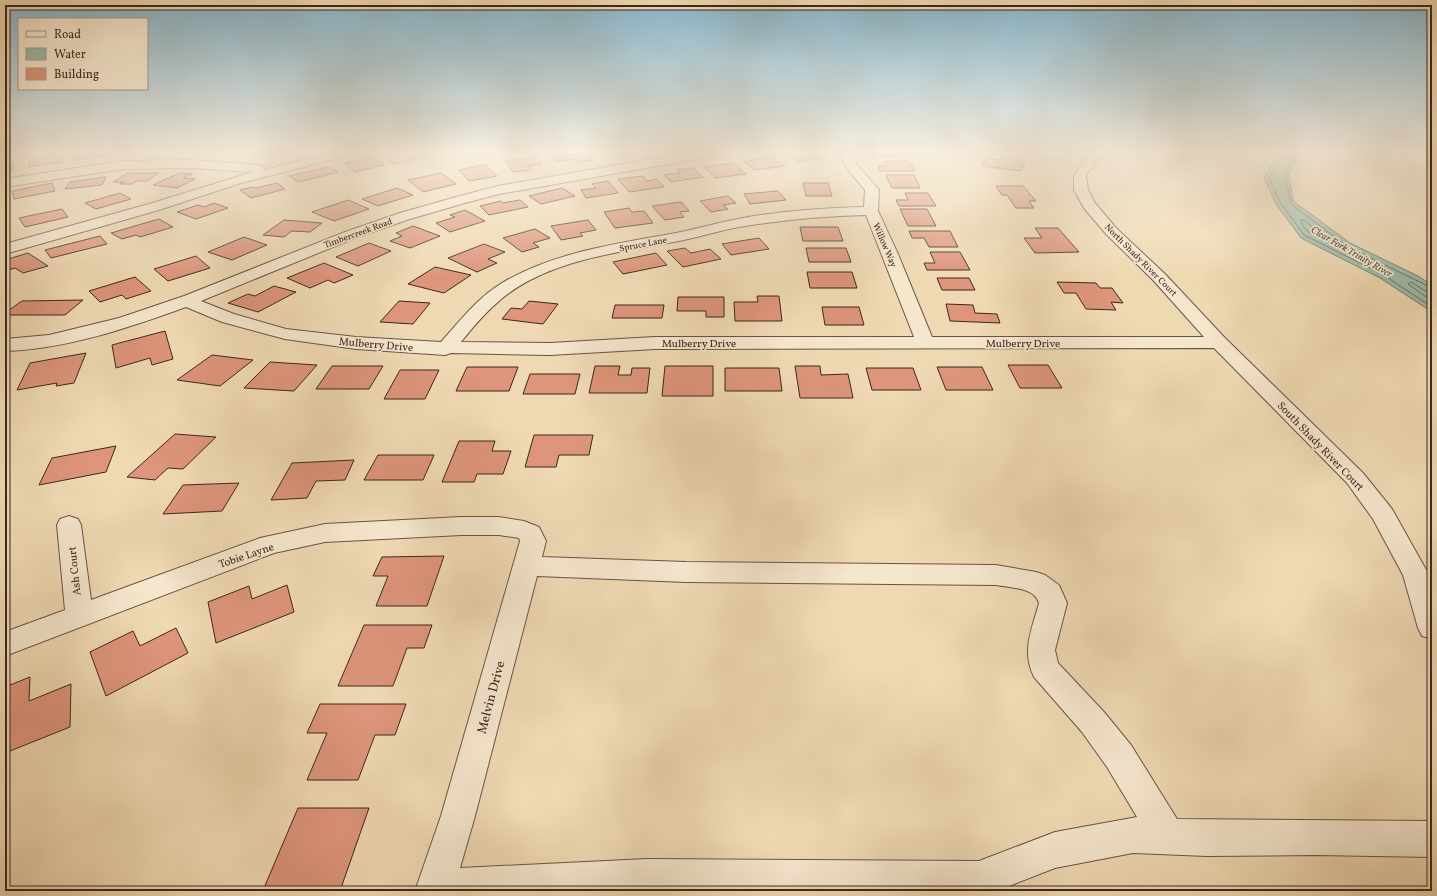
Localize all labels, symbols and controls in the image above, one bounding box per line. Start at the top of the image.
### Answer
legend [18,18,148,90]
text: Road [54,27,81,43]
text: Water [54,47,86,63]
text: Building [54,67,99,83]
street label: Timbercreek Road [322,215,394,252]
street label: Willow Way [869,221,900,270]
street label: North Shady River Court [1101,221,1180,300]
water label: Clear Fork Trinity River [1308,223,1395,281]
street label: Spruce Lane [618,234,668,255]
street label: Mulberry Drive [338,335,414,356]
street label: Mulberry Drive [662,337,736,352]
street label: Mulberry Drive [986,337,1060,352]
street label: South Shady River Court [1273,399,1367,495]
street label: Tobie Layne [217,540,276,573]
street label: Ash Court [65,546,86,596]
street label: Melvin Drive [474,659,510,736]

